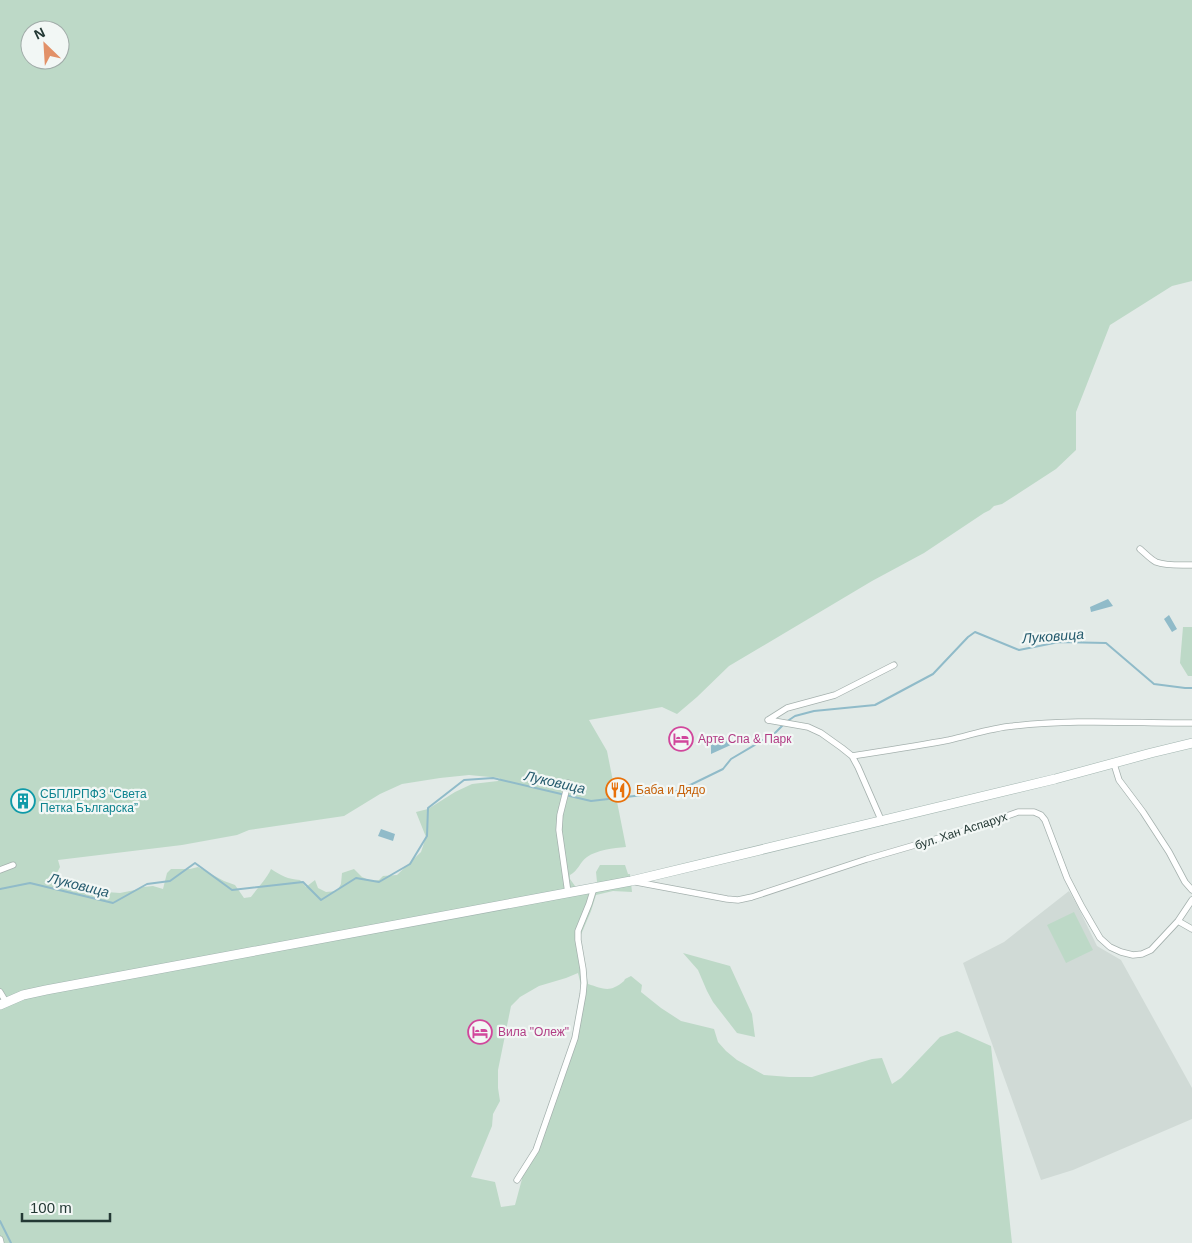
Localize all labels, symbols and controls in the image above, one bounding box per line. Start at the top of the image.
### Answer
north arrow [20,20,70,70]
text: N [32,24,47,43]
water label: Луковица [1020,626,1085,646]
hotel icon: Арте Спа & Парк [668,726,694,752]
place label: Арте Спа & Парк [698,732,792,746]
water label: Луковица [522,767,587,797]
restaurant icon: Баба и Дядо [605,777,631,803]
place label: Баба и Дядо [636,783,706,797]
place label: СБПЛРПФЗ “Света Петка Българска” [40,787,147,815]
building icon: СБПЛРПФЗ “Света Петка Българска” [10,788,36,814]
street label: бул. Хан Аспарух [913,809,1009,853]
water label: Луковица [46,869,111,900]
hotel icon: Вила "Олеж" [467,1019,493,1045]
place label: Вила "Олеж" [498,1025,569,1039]
scale bar [22,1190,110,1222]
text: 100 m [30,1199,72,1216]

